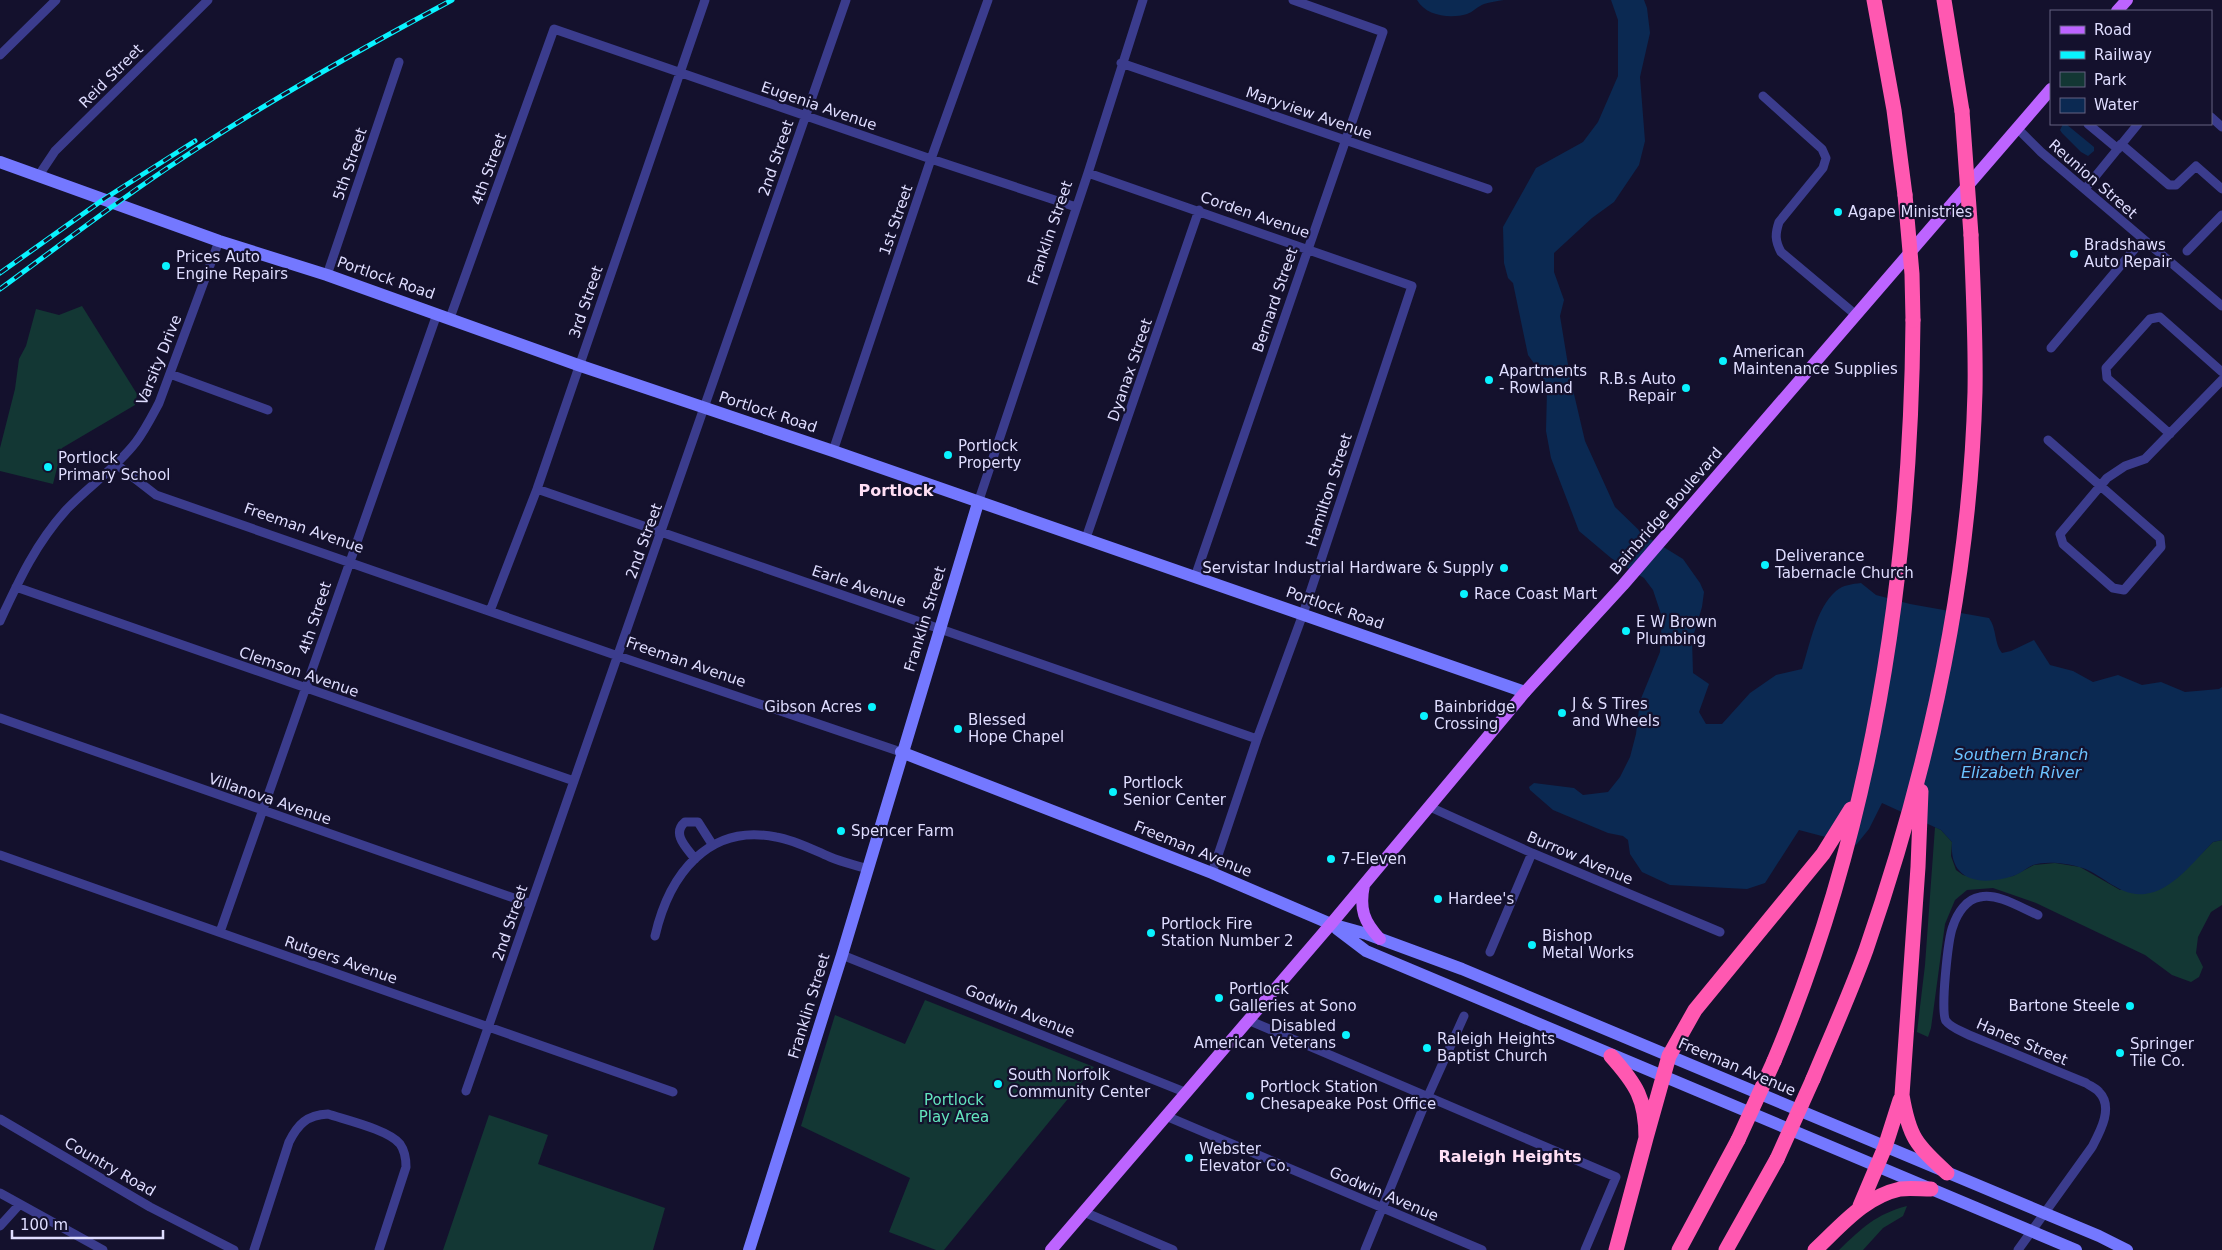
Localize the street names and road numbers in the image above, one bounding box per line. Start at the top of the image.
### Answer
street label: Reid Street [75,40,147,112]
street label: Eugenia Avenue [759,78,879,134]
street label: Maryview Avenue [1244,83,1374,143]
street label: 2nd Street [755,118,797,198]
street label: 5th Street [329,125,371,203]
street label: 4th Street [468,130,510,207]
street label: Reunion Street [2045,136,2141,222]
street label: Franklin Street [1024,178,1076,288]
street label: 1st Street [876,182,917,258]
street label: Corden Avenue [1198,188,1312,242]
street label: Bernard Street [1249,245,1301,355]
street label: Portlock Road [335,253,437,303]
street label: 3rd Street [565,263,607,341]
street label: Varsity Drive [133,312,185,408]
street label: Dyanax Street [1104,316,1156,424]
street label: Portlock Road [717,388,819,436]
street label: Hamilton Street [1302,431,1356,549]
street label: Bainbridge Boulevard [1606,444,1726,578]
street label: Freeman Avenue [242,499,366,557]
street label: 2nd Street [622,501,666,581]
street label: Earle Avenue [809,561,909,611]
street label: Franklin Street [900,564,950,674]
street label: 4th Street [295,579,335,657]
street label: Portlock Road [1284,583,1386,633]
street label: Freeman Avenue [624,633,748,691]
street label: Clemson Avenue [237,643,361,701]
street label: Villanova Avenue [206,770,334,828]
street label: Freeman Avenue [1131,817,1255,881]
street label: Burrow Avenue [1524,828,1636,888]
street label: 2nd Street [489,883,531,963]
street label: Rutgers Avenue [282,932,400,988]
street label: Franklin Street [784,951,834,1061]
street label: Godwin Avenue [962,981,1078,1041]
street label: Hanes Street [1974,1015,2070,1069]
street label: Freeman Avenue [1676,1034,1798,1100]
street label: Country Road [61,1134,159,1200]
street label: Godwin Avenue [1327,1163,1441,1225]

